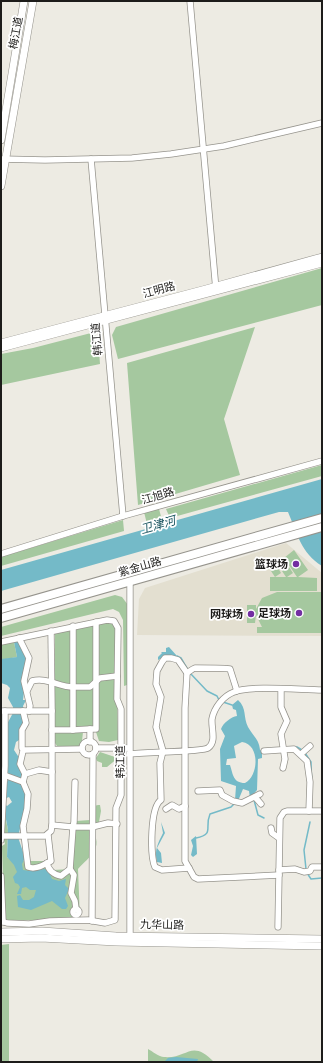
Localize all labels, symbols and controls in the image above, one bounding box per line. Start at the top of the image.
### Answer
street label: 梅江道 [7,16,25,50]
street label: 江明路 [141,279,177,301]
street label: 韩江道 [89,322,105,356]
street label: 江旭路 [140,485,176,507]
water label: 卫津河 [139,513,179,537]
street label: 紫金山路 [117,555,163,579]
place label: 篮球场 [255,558,288,571]
marker: 篮球场 [291,559,301,569]
place label: 足球场 [258,607,291,620]
place label: 网球场 [210,608,243,621]
marker: 足球场 [294,608,304,618]
marker: 网球场 [246,609,256,619]
street label: 韩江道 [114,746,127,779]
street label: 九华山路 [140,918,184,932]

